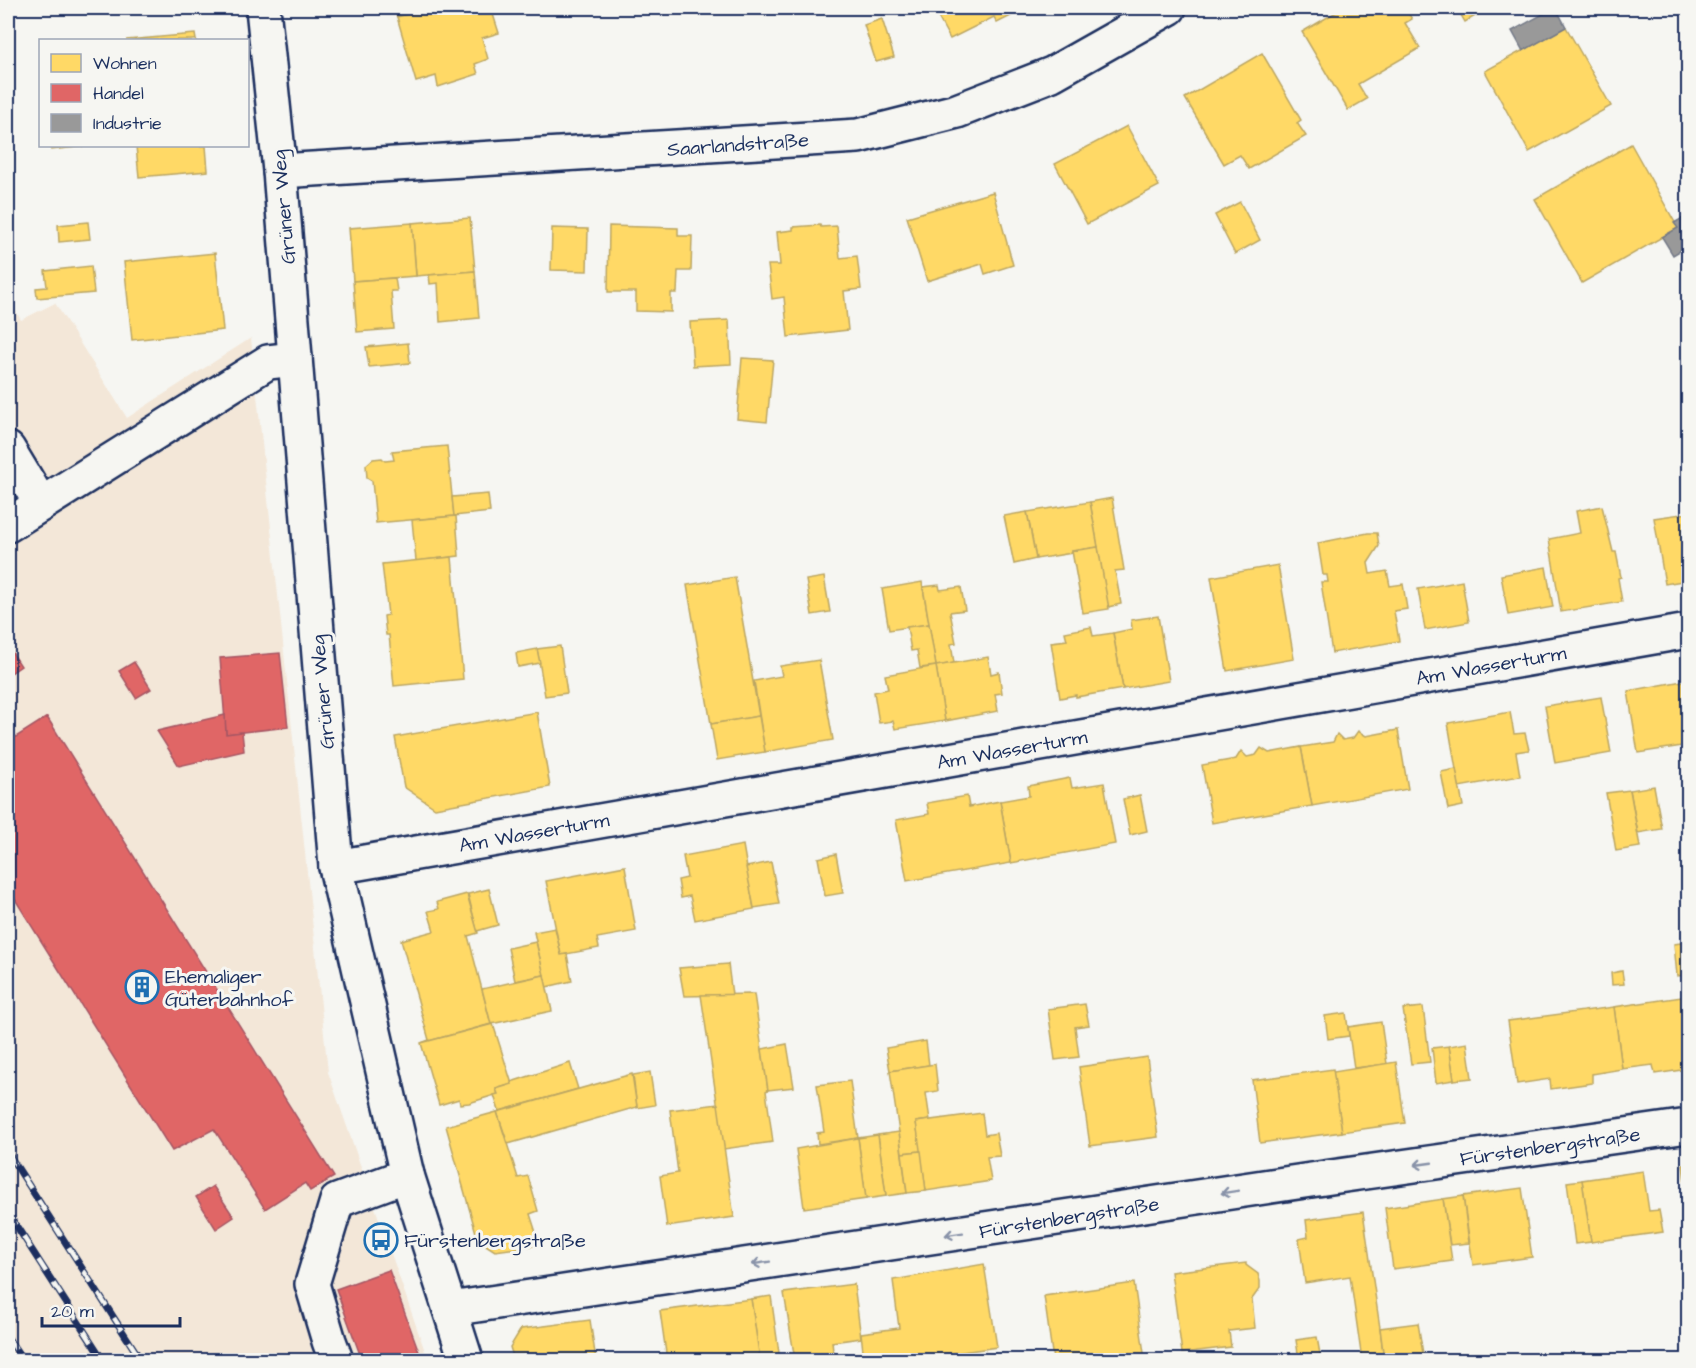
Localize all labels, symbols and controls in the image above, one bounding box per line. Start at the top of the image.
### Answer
legend [39,39,249,147]
text: Wohnen [93,51,157,76]
text: Handel [93,81,144,106]
text: Industrie [93,111,162,136]
street label: Saarlandstraße [666,126,810,164]
street label: Grüner Weg [265,148,304,265]
street label: Grüner Weg [304,633,343,750]
street label: Am Wasserturm [1414,639,1569,693]
street label: Am Wasserturm [935,723,1090,777]
street label: Am Wasserturm [457,806,612,860]
place label: Ehemaliger Güterbahnhof [165,963,293,1014]
building icon: Ehemaliger Güterbahnhof [124,969,160,1005]
street label: Fürstenbergstraße [1458,1120,1642,1174]
one-way arrow [1413,1159,1433,1170]
one-way arrow [1220,1187,1240,1198]
street label: Fürstenbergstraße [977,1190,1161,1247]
bus stop icon: Fürstenbergstraße [363,1222,399,1258]
place label: Fürstenbergstraße [404,1227,586,1256]
one-way arrow [944,1228,964,1239]
one-way arrow [752,1257,771,1268]
scale bar [42,1290,180,1328]
text: 20 m [51,1299,94,1324]

